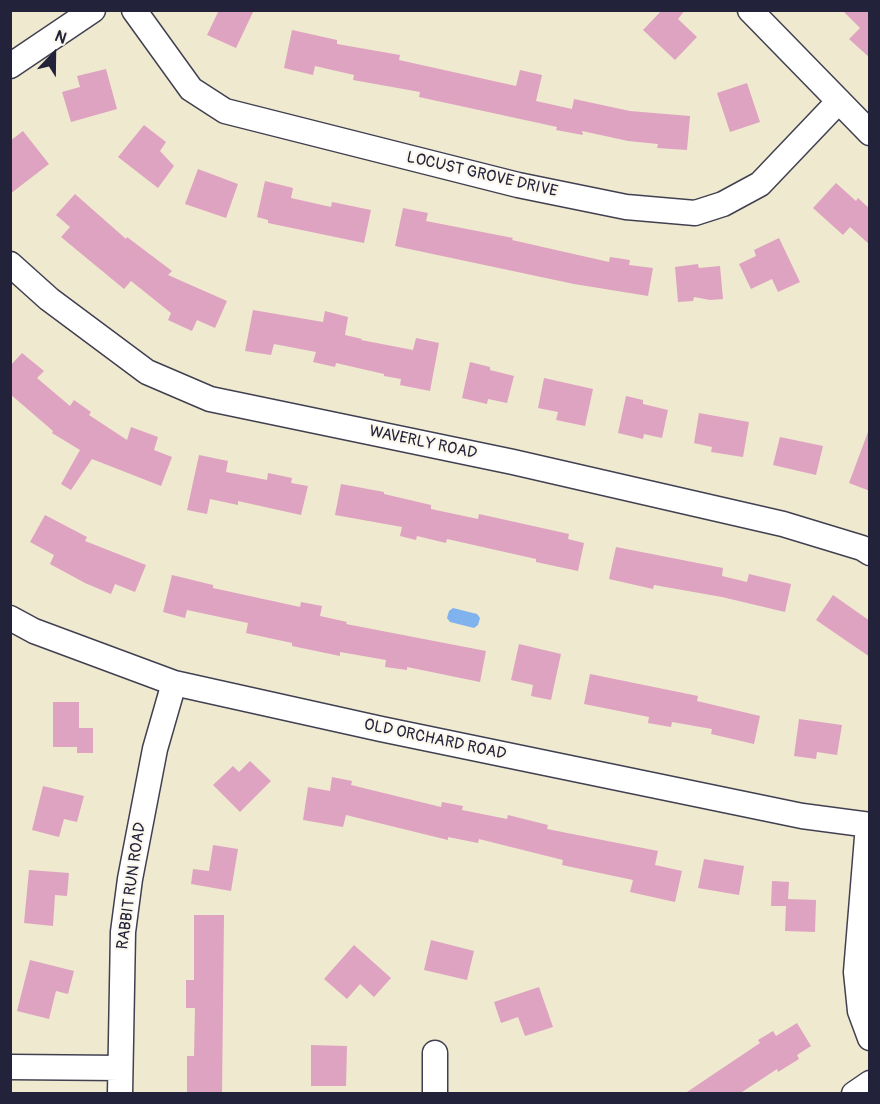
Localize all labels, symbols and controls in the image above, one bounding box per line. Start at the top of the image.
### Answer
north arrow [24,24,84,84]
text: N [52,26,70,49]
street label: LOCUST GROVE DRIVE [405,148,559,202]
street label: WAVERLY ROAD [367,422,479,464]
street label: OLD ORCHARD ROAD [362,716,508,764]
street label: RABBIT RUN ROAD [114,821,150,951]

